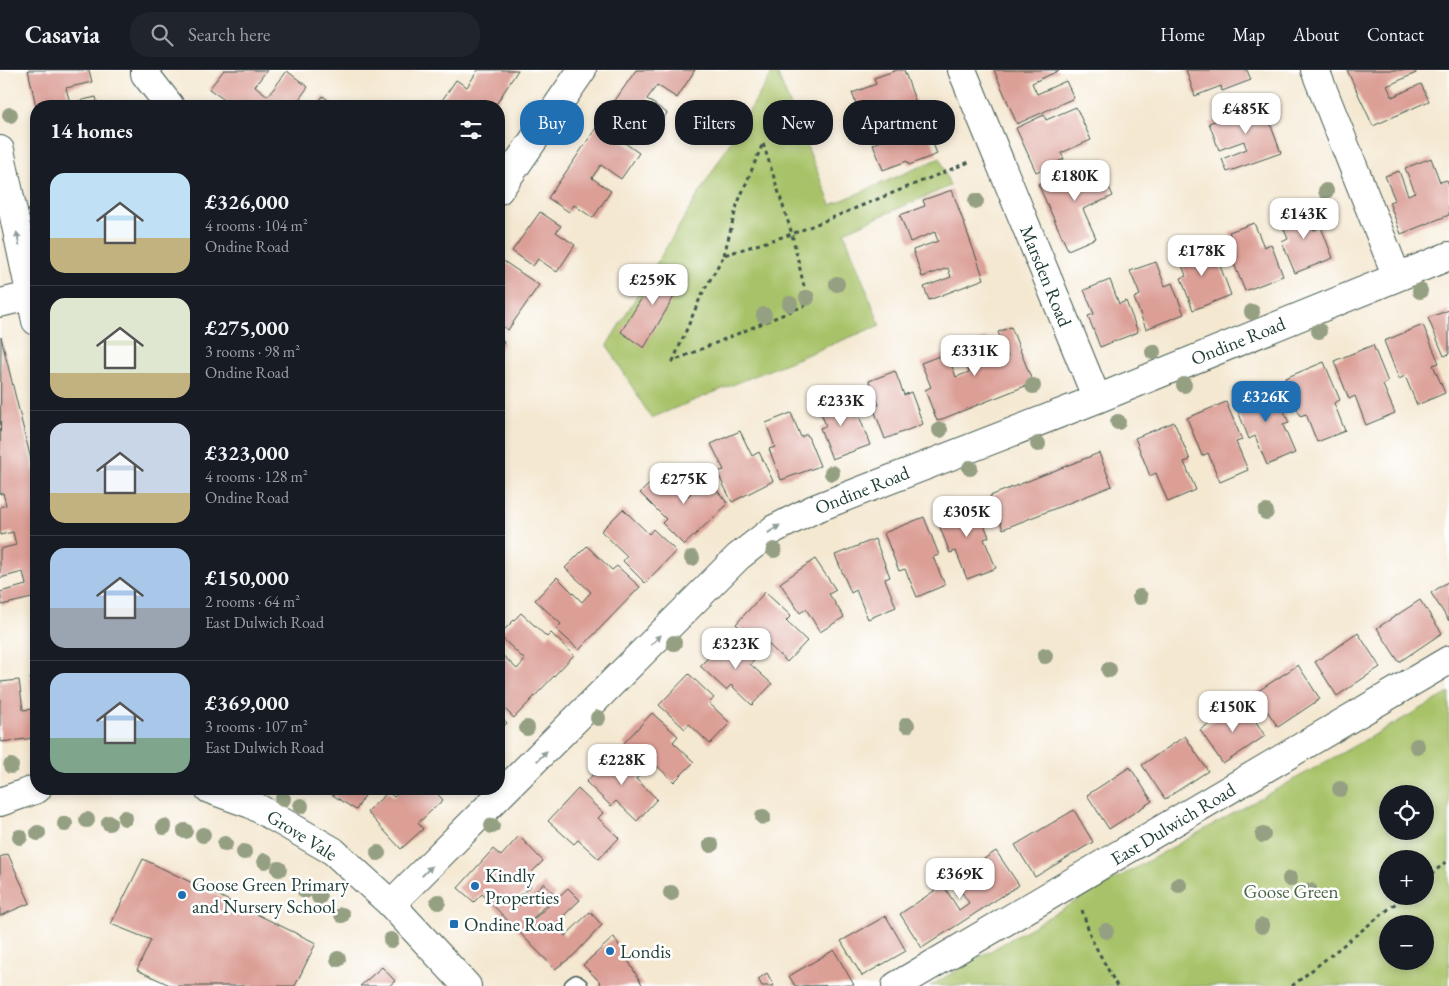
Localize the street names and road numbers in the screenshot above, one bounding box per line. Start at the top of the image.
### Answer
street label: Marsden Road [1014,222,1078,331]
street label: Ondine Road [1187,311,1289,371]
street label: Ondine Road [811,460,913,520]
street label: East Dulwich Road [1106,777,1240,871]
street label: Grove Vale [262,804,342,866]

